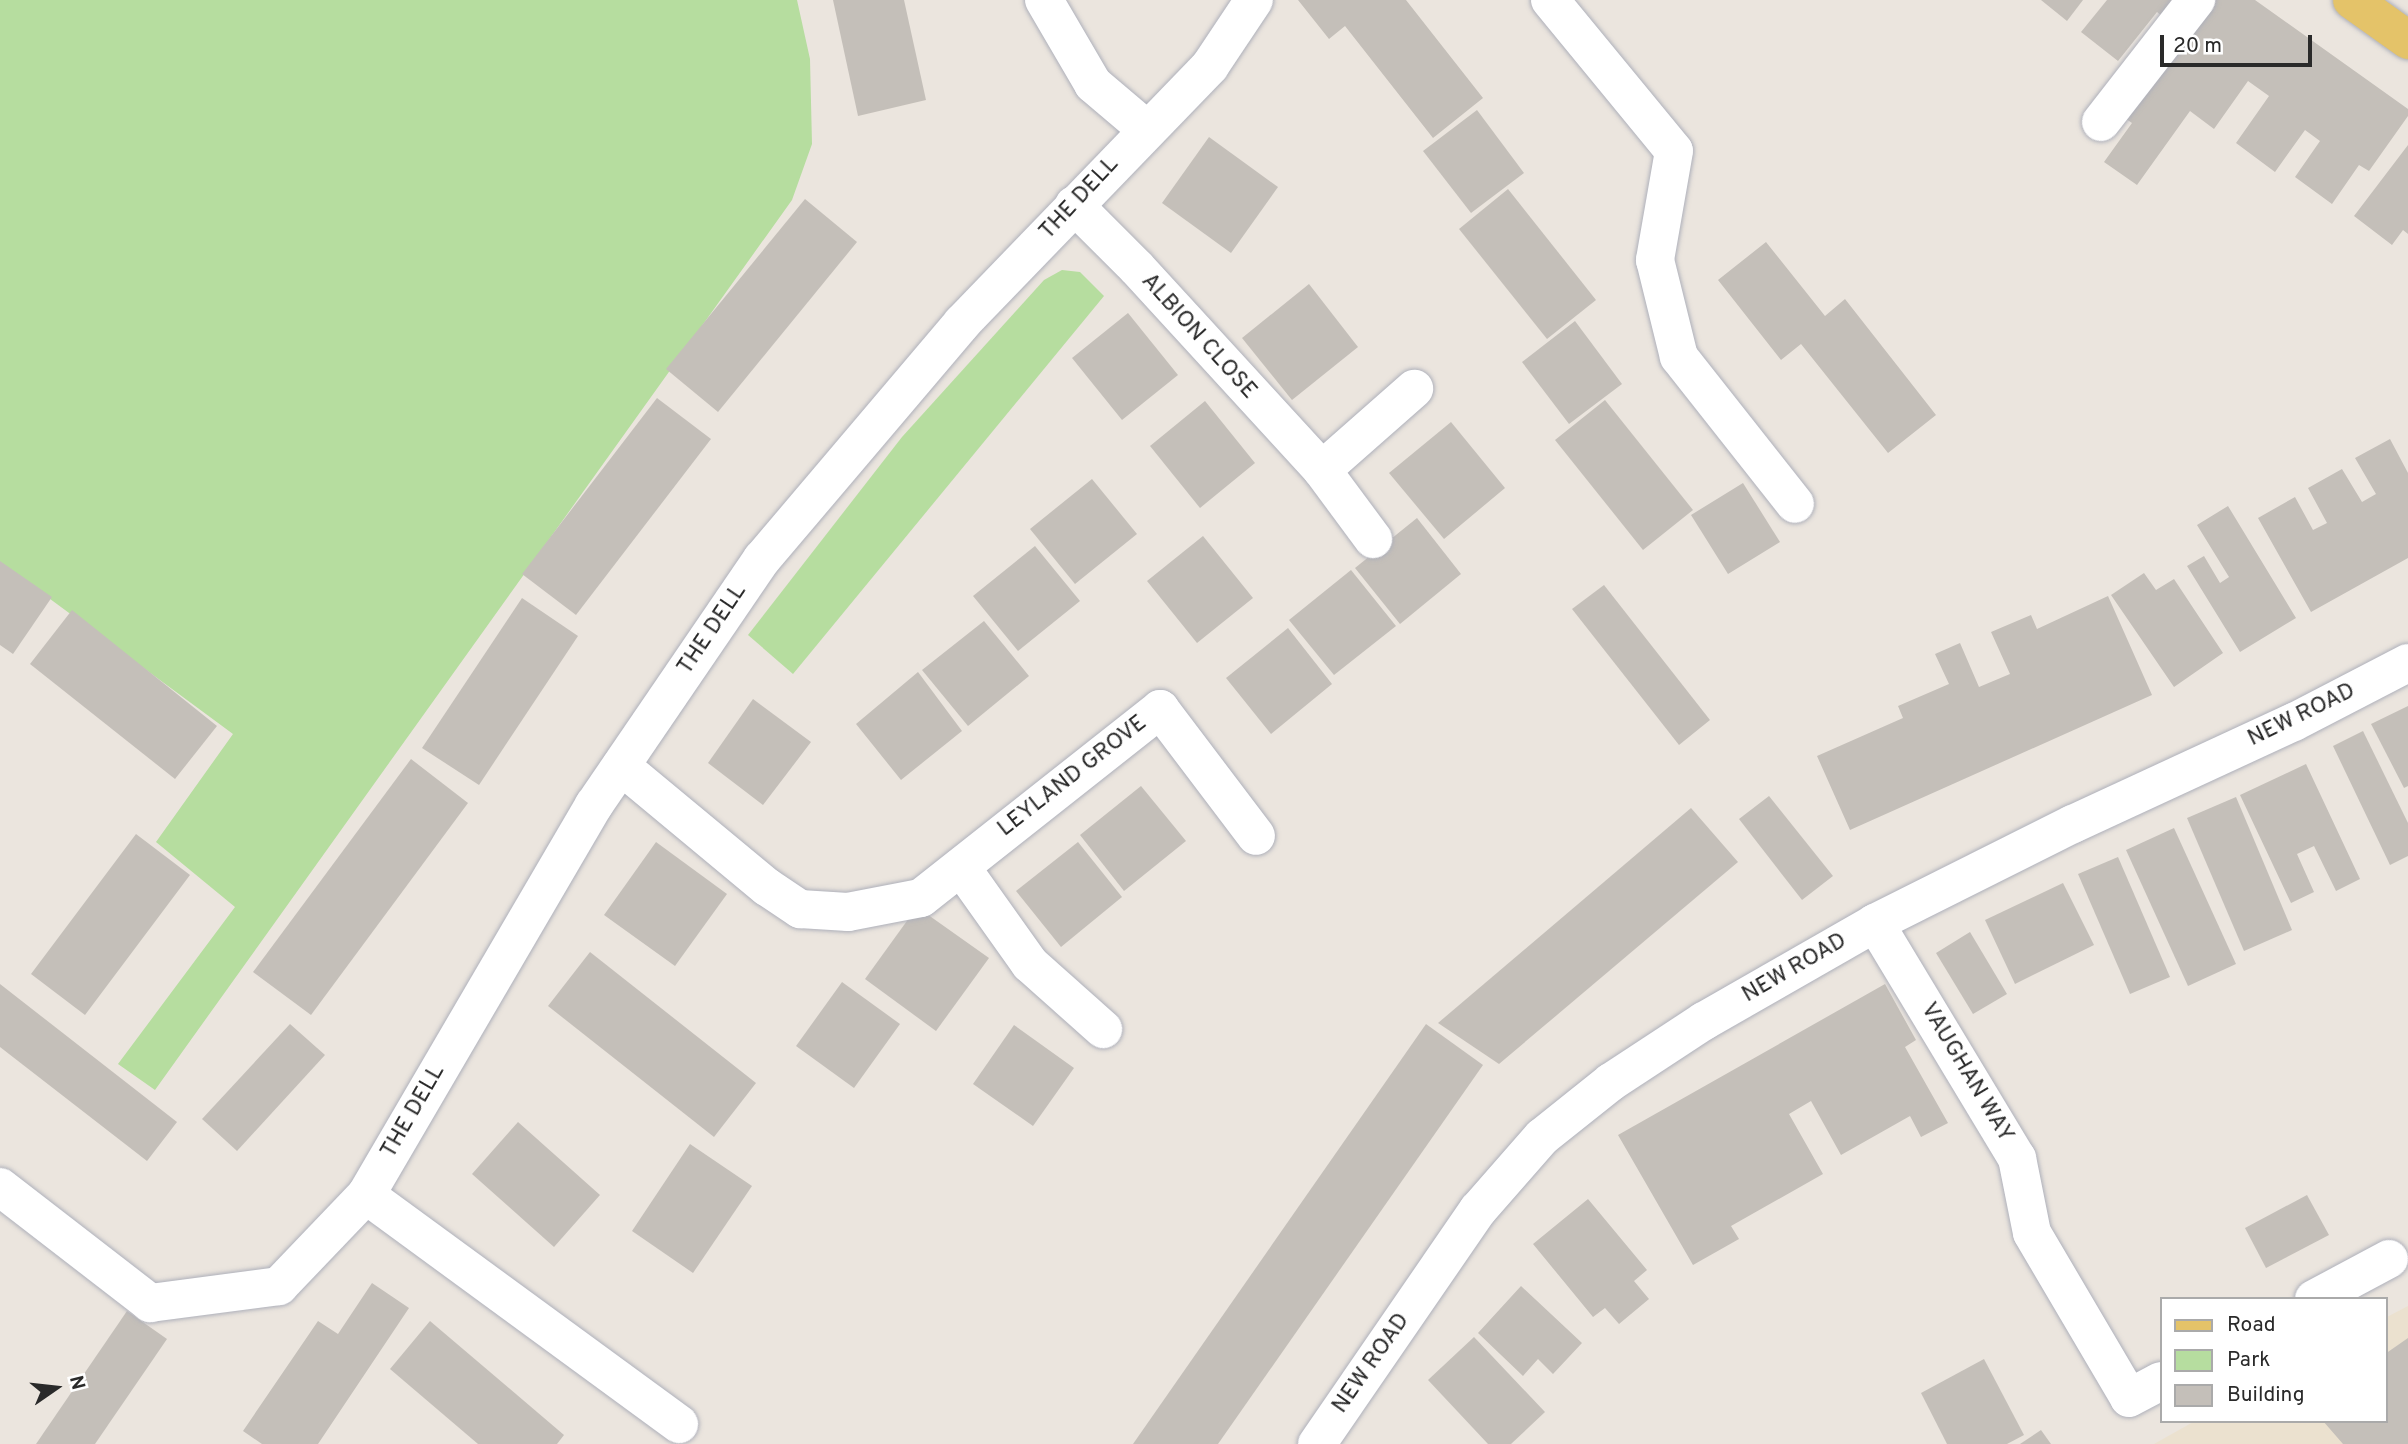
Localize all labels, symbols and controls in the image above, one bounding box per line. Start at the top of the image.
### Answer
scale bar [2163,21,2315,65]
text: 20 m [2173,33,2222,60]
street label: THE DELL [1035,152,1125,246]
street label: ALBION CLOSE [1134,268,1262,406]
street label: THE DELL [673,579,753,681]
street label: NEW ROAD [2244,678,2360,754]
street label: LEYLAND GROVE [993,710,1153,844]
street label: NEW ROAD [1738,928,1852,1010]
street label: VAUGHAN WAY [1913,998,2019,1148]
street label: THE DELL [376,1060,452,1164]
legend [2160,1297,2387,1423]
street label: NEW ROAD [1327,1308,1417,1420]
text: Road [2227,1312,2276,1339]
text: Park [2227,1347,2270,1374]
north arrow [21,1353,91,1423]
text: N [63,1373,90,1392]
text: Building [2227,1382,2305,1409]

